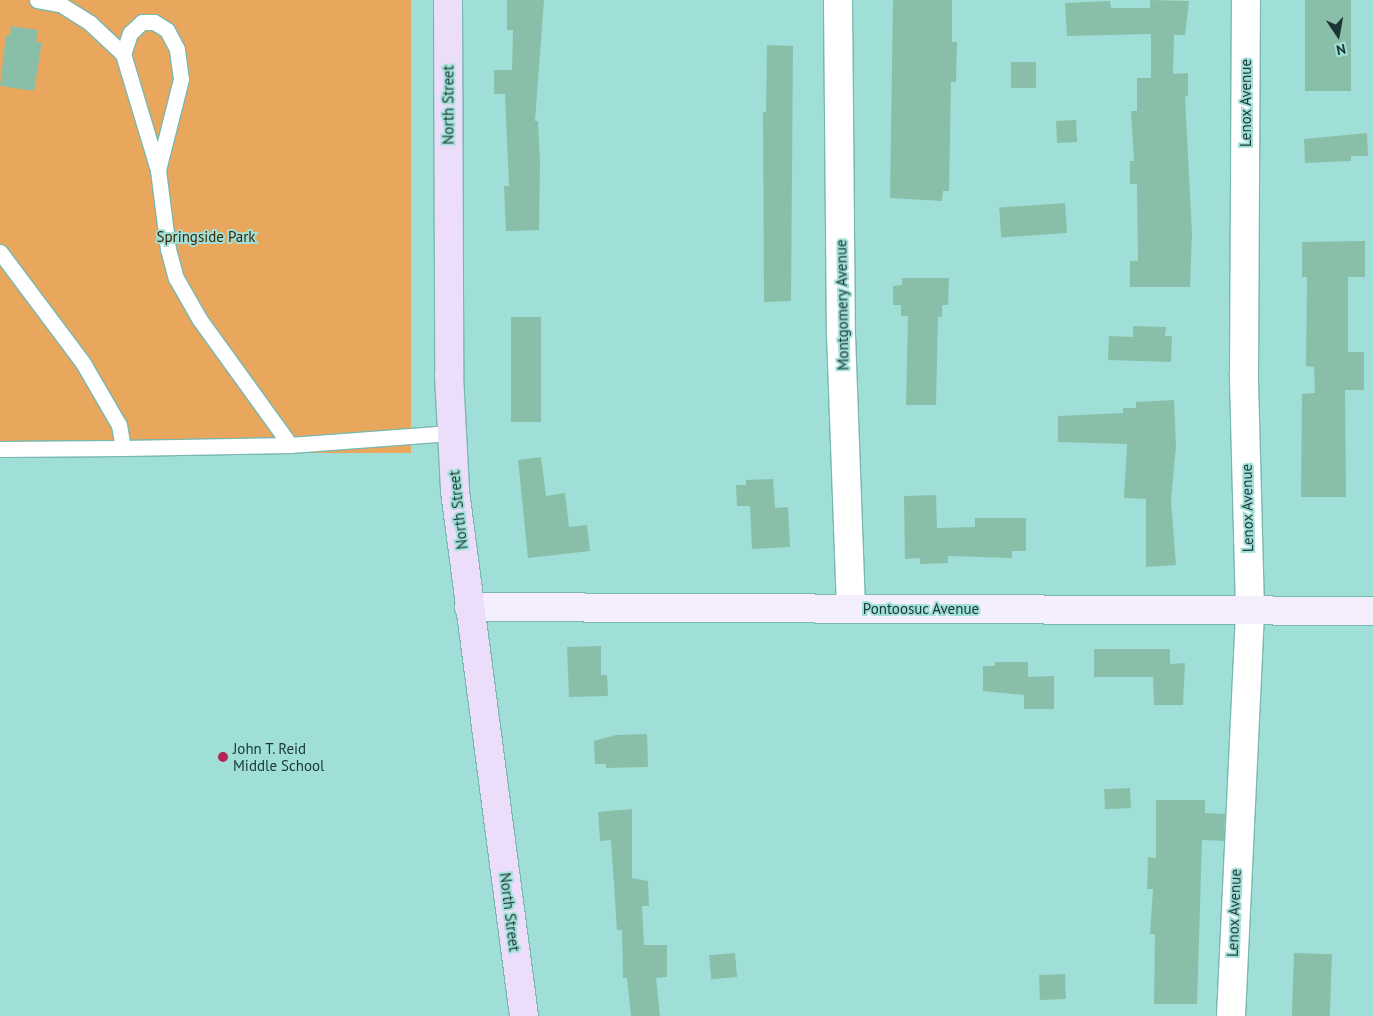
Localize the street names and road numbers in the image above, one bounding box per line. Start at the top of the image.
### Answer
street label: Lenox Avenue [1237,59,1255,147]
street label: North Street [439,65,457,145]
street label: Montgomery Avenue [832,239,852,371]
street label: Lenox Avenue [1237,463,1257,553]
street label: North Street [445,470,471,550]
street label: Pontoosuc Avenue [862,600,980,618]
street label: Lenox Avenue [1223,868,1245,958]
street label: North Street [496,872,524,952]

